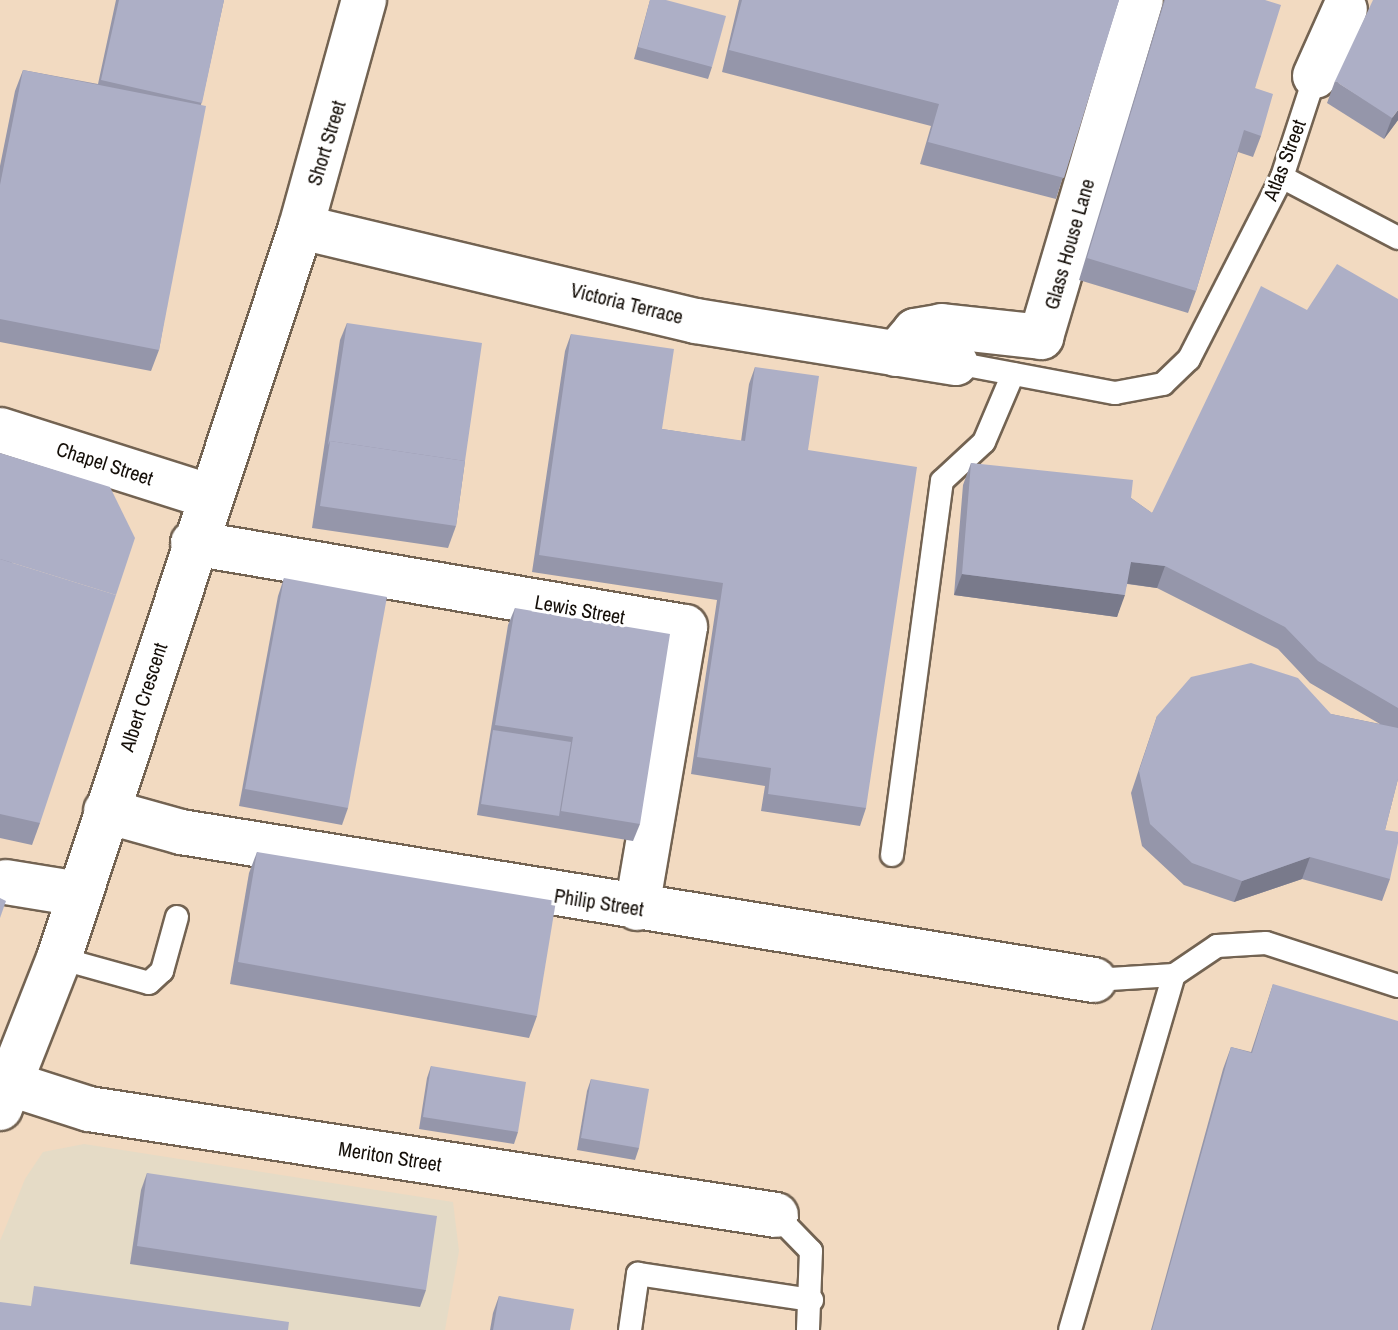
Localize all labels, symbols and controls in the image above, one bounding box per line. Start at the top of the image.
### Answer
street label: Short Street [302,98,350,188]
street label: Atlas Street [1258,116,1310,204]
street label: Glass House Lane [1039,176,1099,312]
street label: Victoria Terrace [568,277,686,329]
street label: Chapel Street [54,436,156,490]
street label: Lewis Street [533,589,627,629]
street label: Albert Crescent [114,640,172,754]
street label: Philip Street [553,883,645,921]
street label: Meriton Street [337,1136,443,1176]

